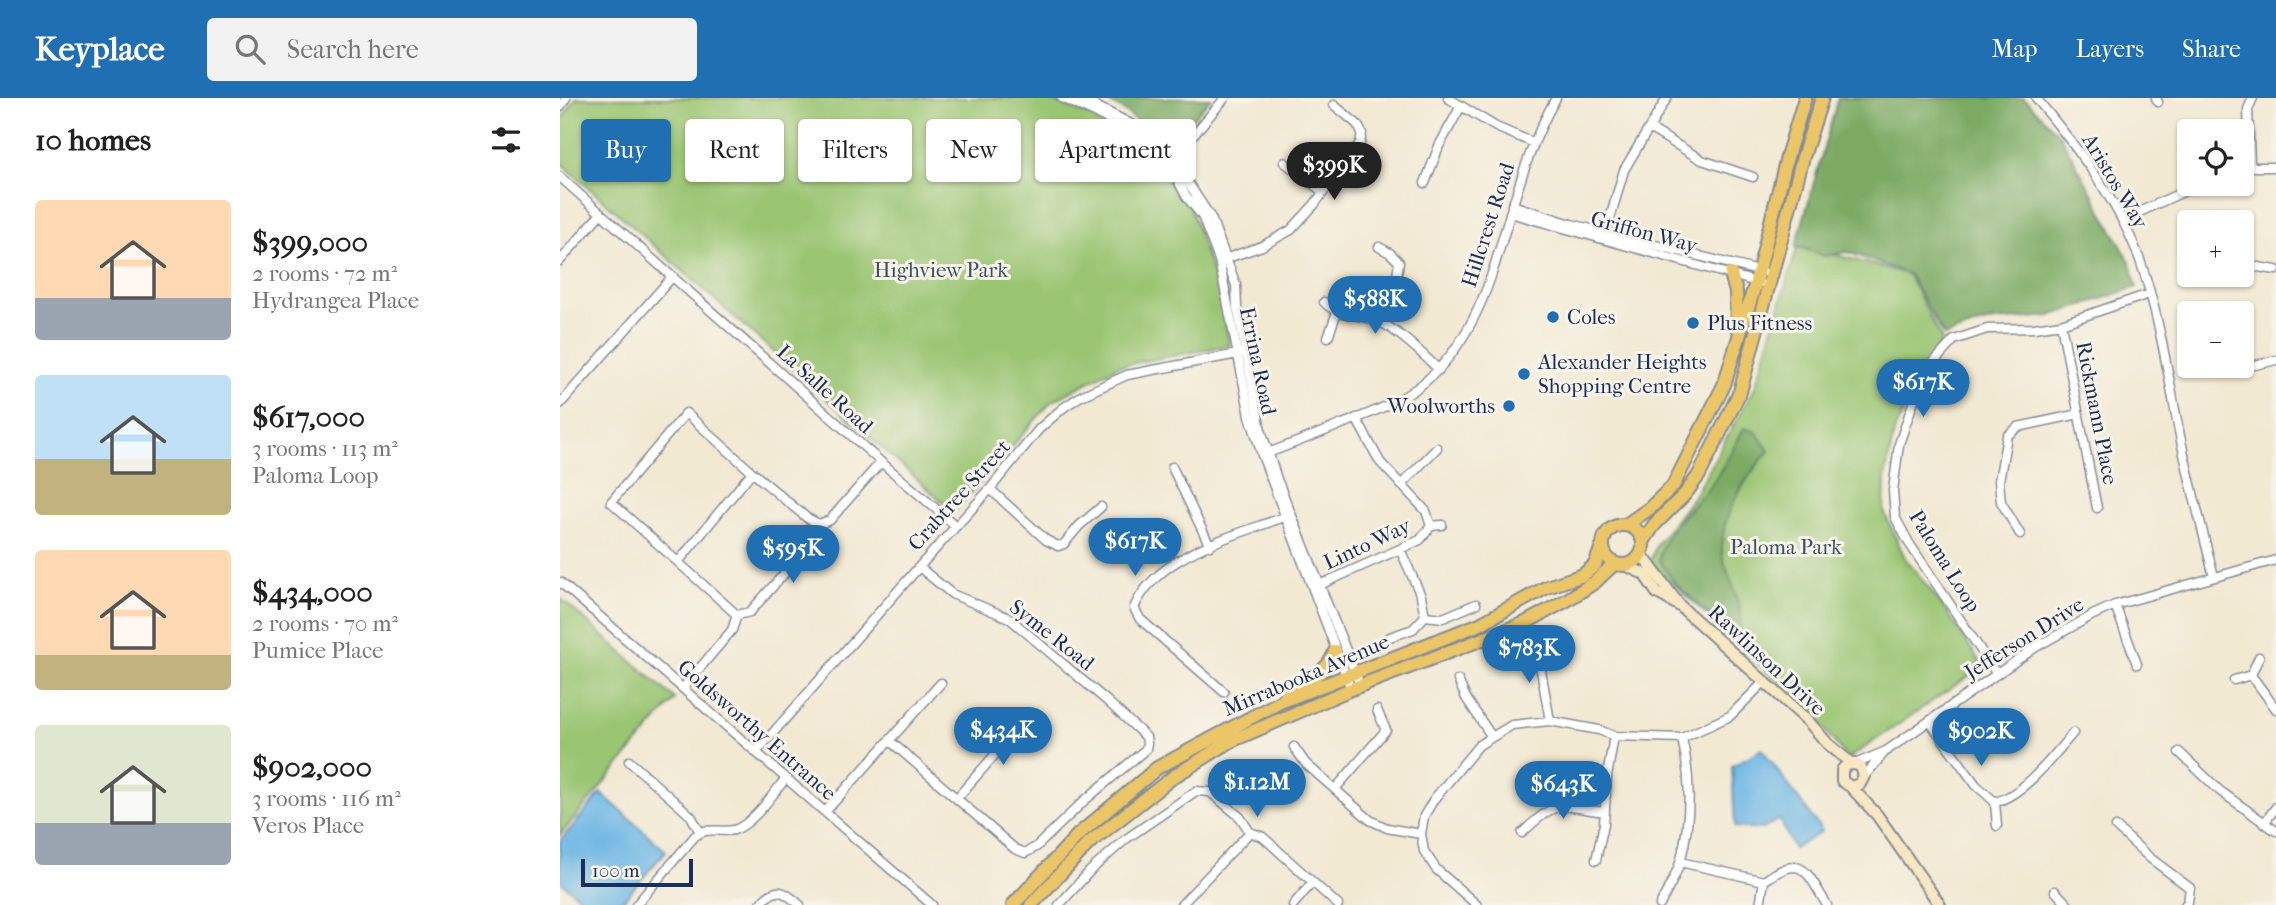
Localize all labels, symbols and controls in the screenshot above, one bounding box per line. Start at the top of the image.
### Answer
search box [207,18,697,81]
text: Keyplace [35,30,165,69]
icon: search [231,30,269,68]
text: Search here [287,34,419,65]
text: Map [1992,35,2038,63]
text: Layers [2076,35,2144,63]
text: Share [2182,35,2241,63]
chip: Buy [581,119,671,182]
chip: Rent [685,119,784,182]
chip: Filters [798,119,912,182]
chip: New [926,119,1021,182]
chip: Apartment [1035,119,1196,182]
map controls [2177,119,2254,378]
button: locate [2177,119,2254,196]
icon: filters [487,121,525,159]
text: 10 homes [35,123,151,158]
street label: Aristos Way [2077,128,2153,234]
pin: $399K [1285,142,1383,202]
text: $399K [1303,151,1365,178]
street label: Hillcrest Road [1457,159,1520,290]
street label: Griffon Way [1588,206,1701,258]
button: + [2177,210,2254,287]
text: $399,000 [252,225,368,260]
icon: home [91,228,175,312]
park label: Highview Park [874,258,1008,282]
text: 2 rooms · 72 m² [252,260,397,287]
pin: $588K [1326,276,1424,336]
text: $588K [1344,285,1406,312]
text: Hydrangea Place [252,287,419,314]
button: − [2177,301,2254,378]
street label: Errina Road [1235,305,1281,418]
place label: Coles [1567,305,1616,329]
marker: Coles [1545,309,1561,325]
place label: Plus Fitness [1707,311,1813,335]
marker: Plus Fitness [1685,315,1701,331]
street label: Rickmann Place [2071,339,2123,487]
street label: La Salle Road [772,340,878,439]
place label: Alexander Heights Shopping Centre [1537,350,1707,398]
pin: $617K [1874,360,1972,419]
marker: Alexander Heights Shopping Centre [1516,366,1532,382]
text: $617K [1892,368,1954,395]
place label: Woolworths [1386,394,1495,418]
marker: Woolworths [1501,398,1517,414]
text: $617,000 [252,400,365,435]
icon: home [91,403,175,487]
street label: Crabtree Street [903,434,1015,555]
text: 3 rooms · 113 m² [252,435,398,462]
text: Paloma Loop [252,462,379,489]
street label: Paloma Loop [1904,506,1986,616]
street label: Linto Way [1320,513,1415,575]
pin: $617K [1086,518,1184,578]
pin: $595K [744,526,842,585]
text: $617K [1104,527,1166,554]
text: $595K [762,534,824,561]
park label: Paloma Park [1730,535,1842,559]
text: $434,000 [252,575,373,610]
icon: home [91,578,175,662]
street label: Jefferson Drive [1958,592,2088,685]
street label: Syme Road [1005,595,1099,676]
street label: Rawlinson Drive [1704,600,1830,720]
text: 2 rooms · 70 m² [252,610,398,637]
pin: $783K [1480,626,1578,685]
street label: Mirrabooka Avenue [1219,629,1393,721]
text: $783K [1498,634,1560,661]
text: Pumice Place [252,637,384,664]
street label: Goldsworthy Entrance [673,655,841,805]
pin: $434K [954,708,1052,767]
pin: $902K [1932,708,2030,768]
text: $434K [970,716,1036,743]
text: $902K [1948,717,2014,744]
text: $902,000 [252,750,372,785]
icon: home [91,753,175,837]
pin: $1.12M [1200,760,1314,819]
pin: $643K [1514,762,1612,821]
text: $1.12M [1224,768,1290,795]
text: $643K [1531,770,1595,797]
text: 3 rooms · 116 m² [252,785,401,812]
text: Veros Place [252,812,364,839]
scale bar [581,856,693,888]
text: 100 m [592,860,640,882]

